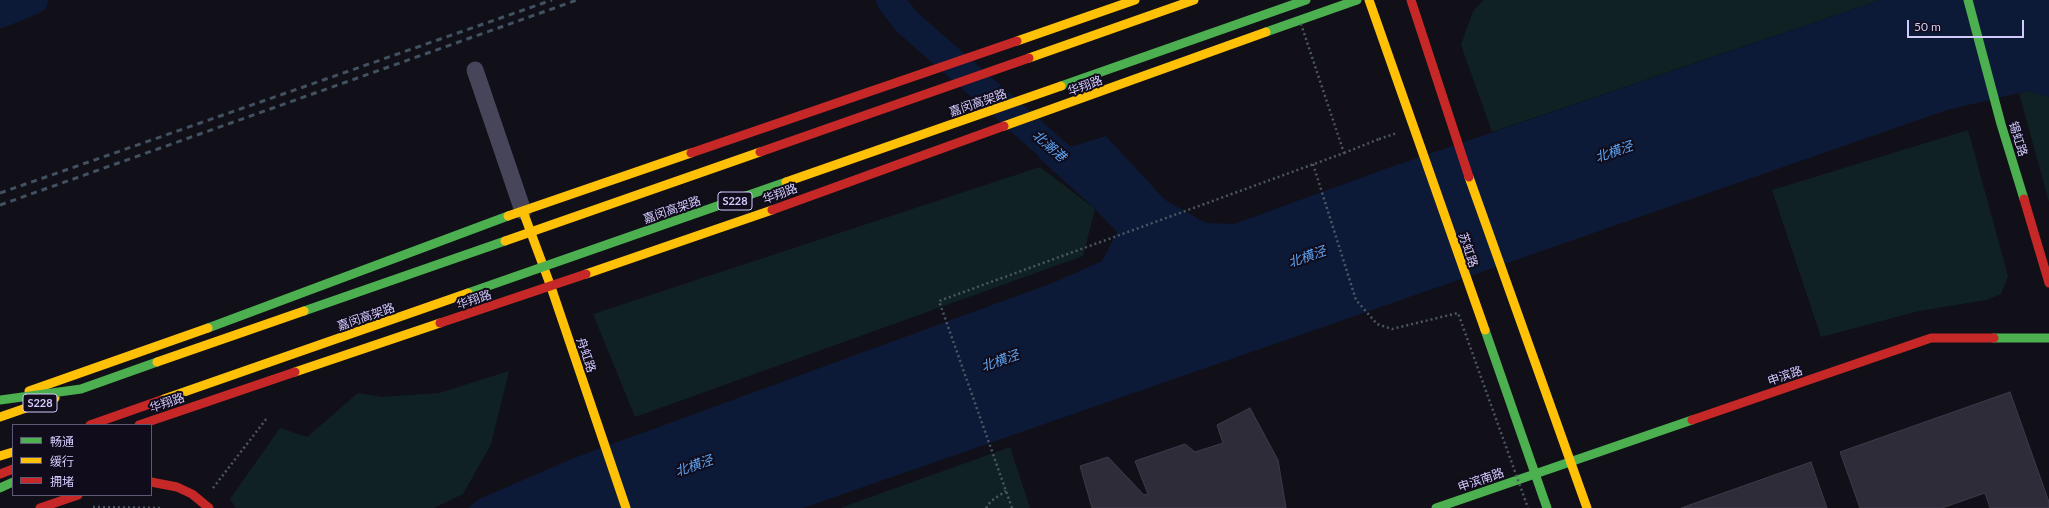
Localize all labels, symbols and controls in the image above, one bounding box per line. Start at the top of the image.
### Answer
scale bar [1909,12,2026,38]
text: 50 m [1914,19,1941,34]
street label: 华翔路 [1066,73,1104,99]
street label: 嘉闵高架路 [947,86,1009,120]
street label: 锡虹路 [2006,120,2030,158]
water label: 北潮港 [1029,127,1069,165]
water label: 北横泾 [1593,138,1635,166]
street label: 华翔路 [761,181,799,207]
road number: S228 [718,192,752,210]
street label: 嘉闵高架路 [641,193,703,227]
street label: 苏虹路 [1455,231,1481,269]
water label: 北横泾 [1286,243,1328,271]
street label: 华翔路 [455,287,493,313]
street label: 嘉闵高架路 [335,300,397,334]
street label: 舟虹路 [573,336,599,374]
water label: 北横泾 [979,347,1021,375]
street label: 申滨路 [1766,363,1804,389]
street label: 华翔路 [148,390,186,416]
road number: S228 [23,394,57,412]
legend [12,424,152,496]
text: 畅通 [50,434,74,449]
water label: 北横泾 [673,452,715,480]
text: 缓行 [50,454,74,469]
street label: 申滨南路 [1456,465,1506,495]
text: 拥堵 [50,474,74,489]

